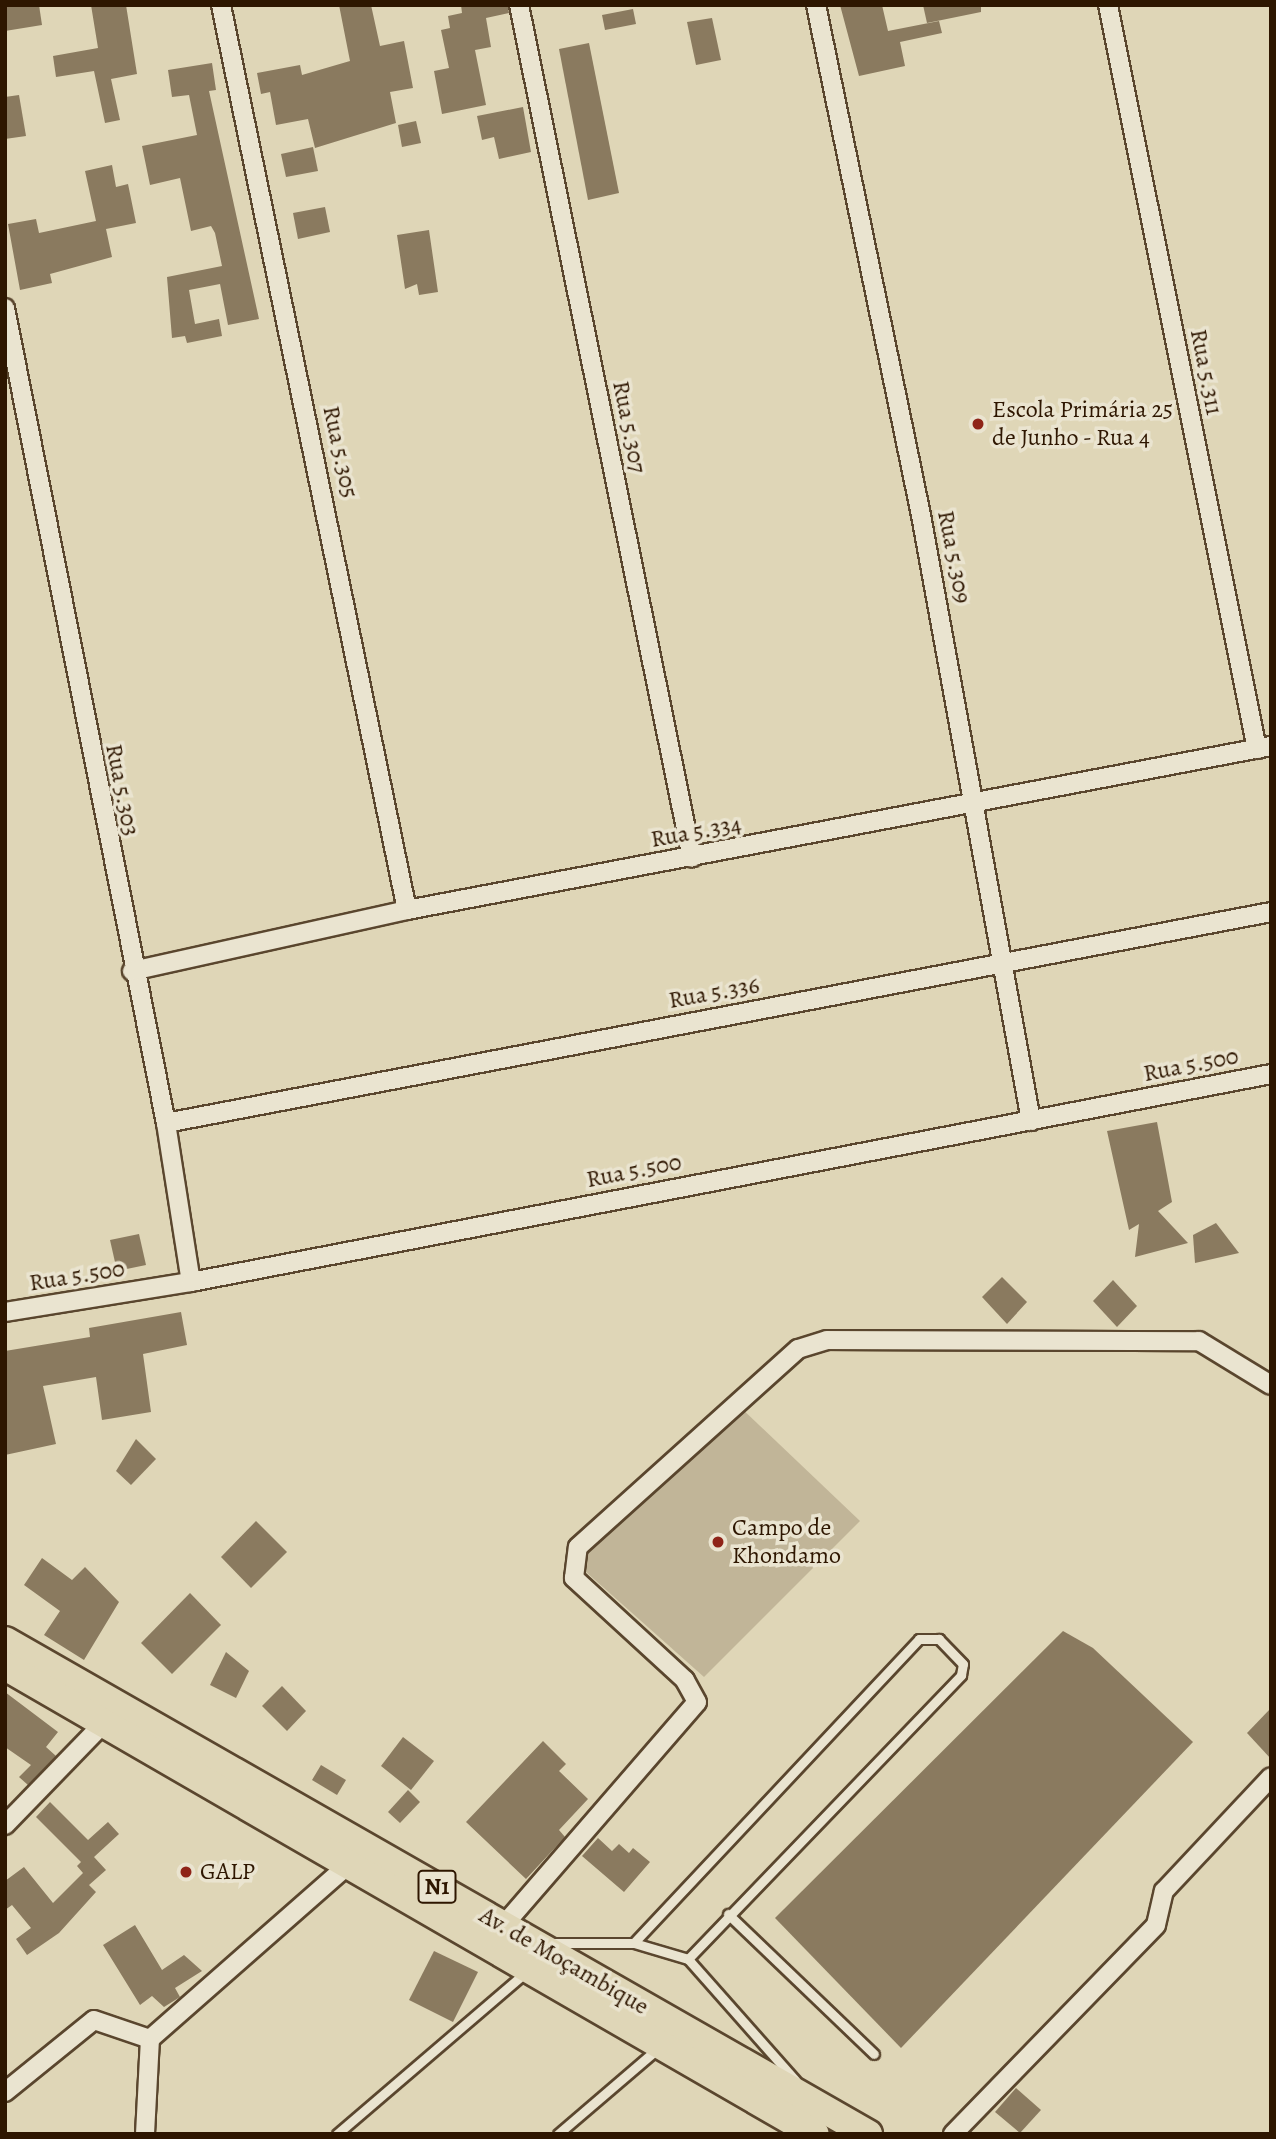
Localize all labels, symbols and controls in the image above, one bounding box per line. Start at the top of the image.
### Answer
street label: Rua 5.311 [1184,327,1228,417]
street label: Rua 5.307 [606,378,652,476]
place label: Escola Primária 25 de Junho - Rua 4 [992,396,1173,452]
street label: Rua 5.305 [316,403,364,501]
marker: Escola Primária 25 de Junho - Rua 4 [970,416,986,432]
street label: Rua 5.309 [931,508,977,606]
street label: Rua 5.303 [99,741,145,839]
street label: Rua 5.334 [649,810,743,854]
street label: Rua 5.336 [666,971,762,1015]
street label: Rua 5.500 [1141,1042,1241,1088]
street label: Rua 5.500 [584,1148,684,1194]
street label: Rua 5.500 [27,1254,127,1298]
place label: Campo de Khondamo [732,1514,841,1570]
marker: Campo de Khondamo [710,1534,726,1550]
place label: GALP [200,1858,255,1886]
marker: GALP [178,1864,194,1880]
road number: N1 [416,1868,458,1906]
street label: Av. de Moçambique [474,1901,654,2021]

